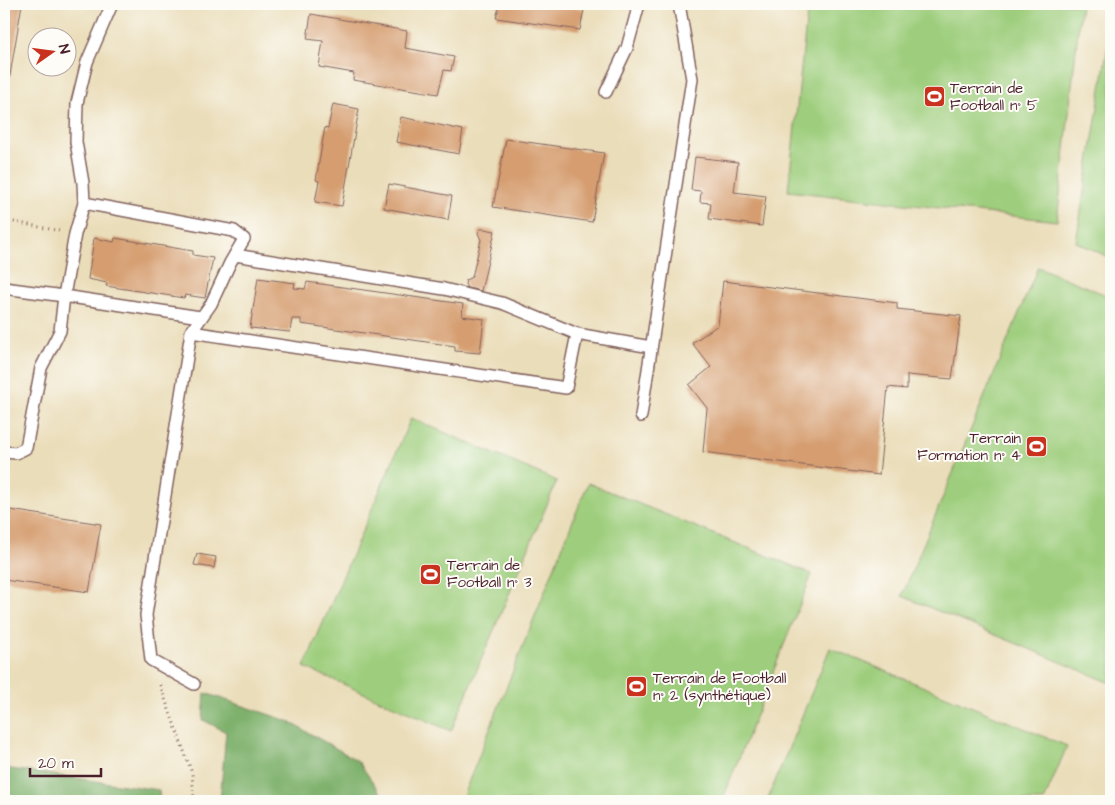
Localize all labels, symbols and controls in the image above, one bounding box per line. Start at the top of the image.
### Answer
north arrow [28,28,78,78]
text: N [53,42,74,56]
place label: Terrain de Football n° 5 [950,78,1038,116]
sports icon: Terrain de Football n° 5 [922,85,946,109]
place label: Terrain Formation n° 4 [917,428,1021,466]
sports icon: Terrain Formation n° 4 [1025,435,1049,459]
place label: Terrain de Football n° 3 [447,555,532,593]
sports icon: Terrain de Football n° 3 [419,562,443,586]
place label: Terrain de Football n° 2 (synthétique) [653,668,786,707]
sports icon: Terrain de Football n° 2 (synthétique) [625,675,649,699]
scale bar [30,745,101,777]
text: 20 m [38,753,74,774]

